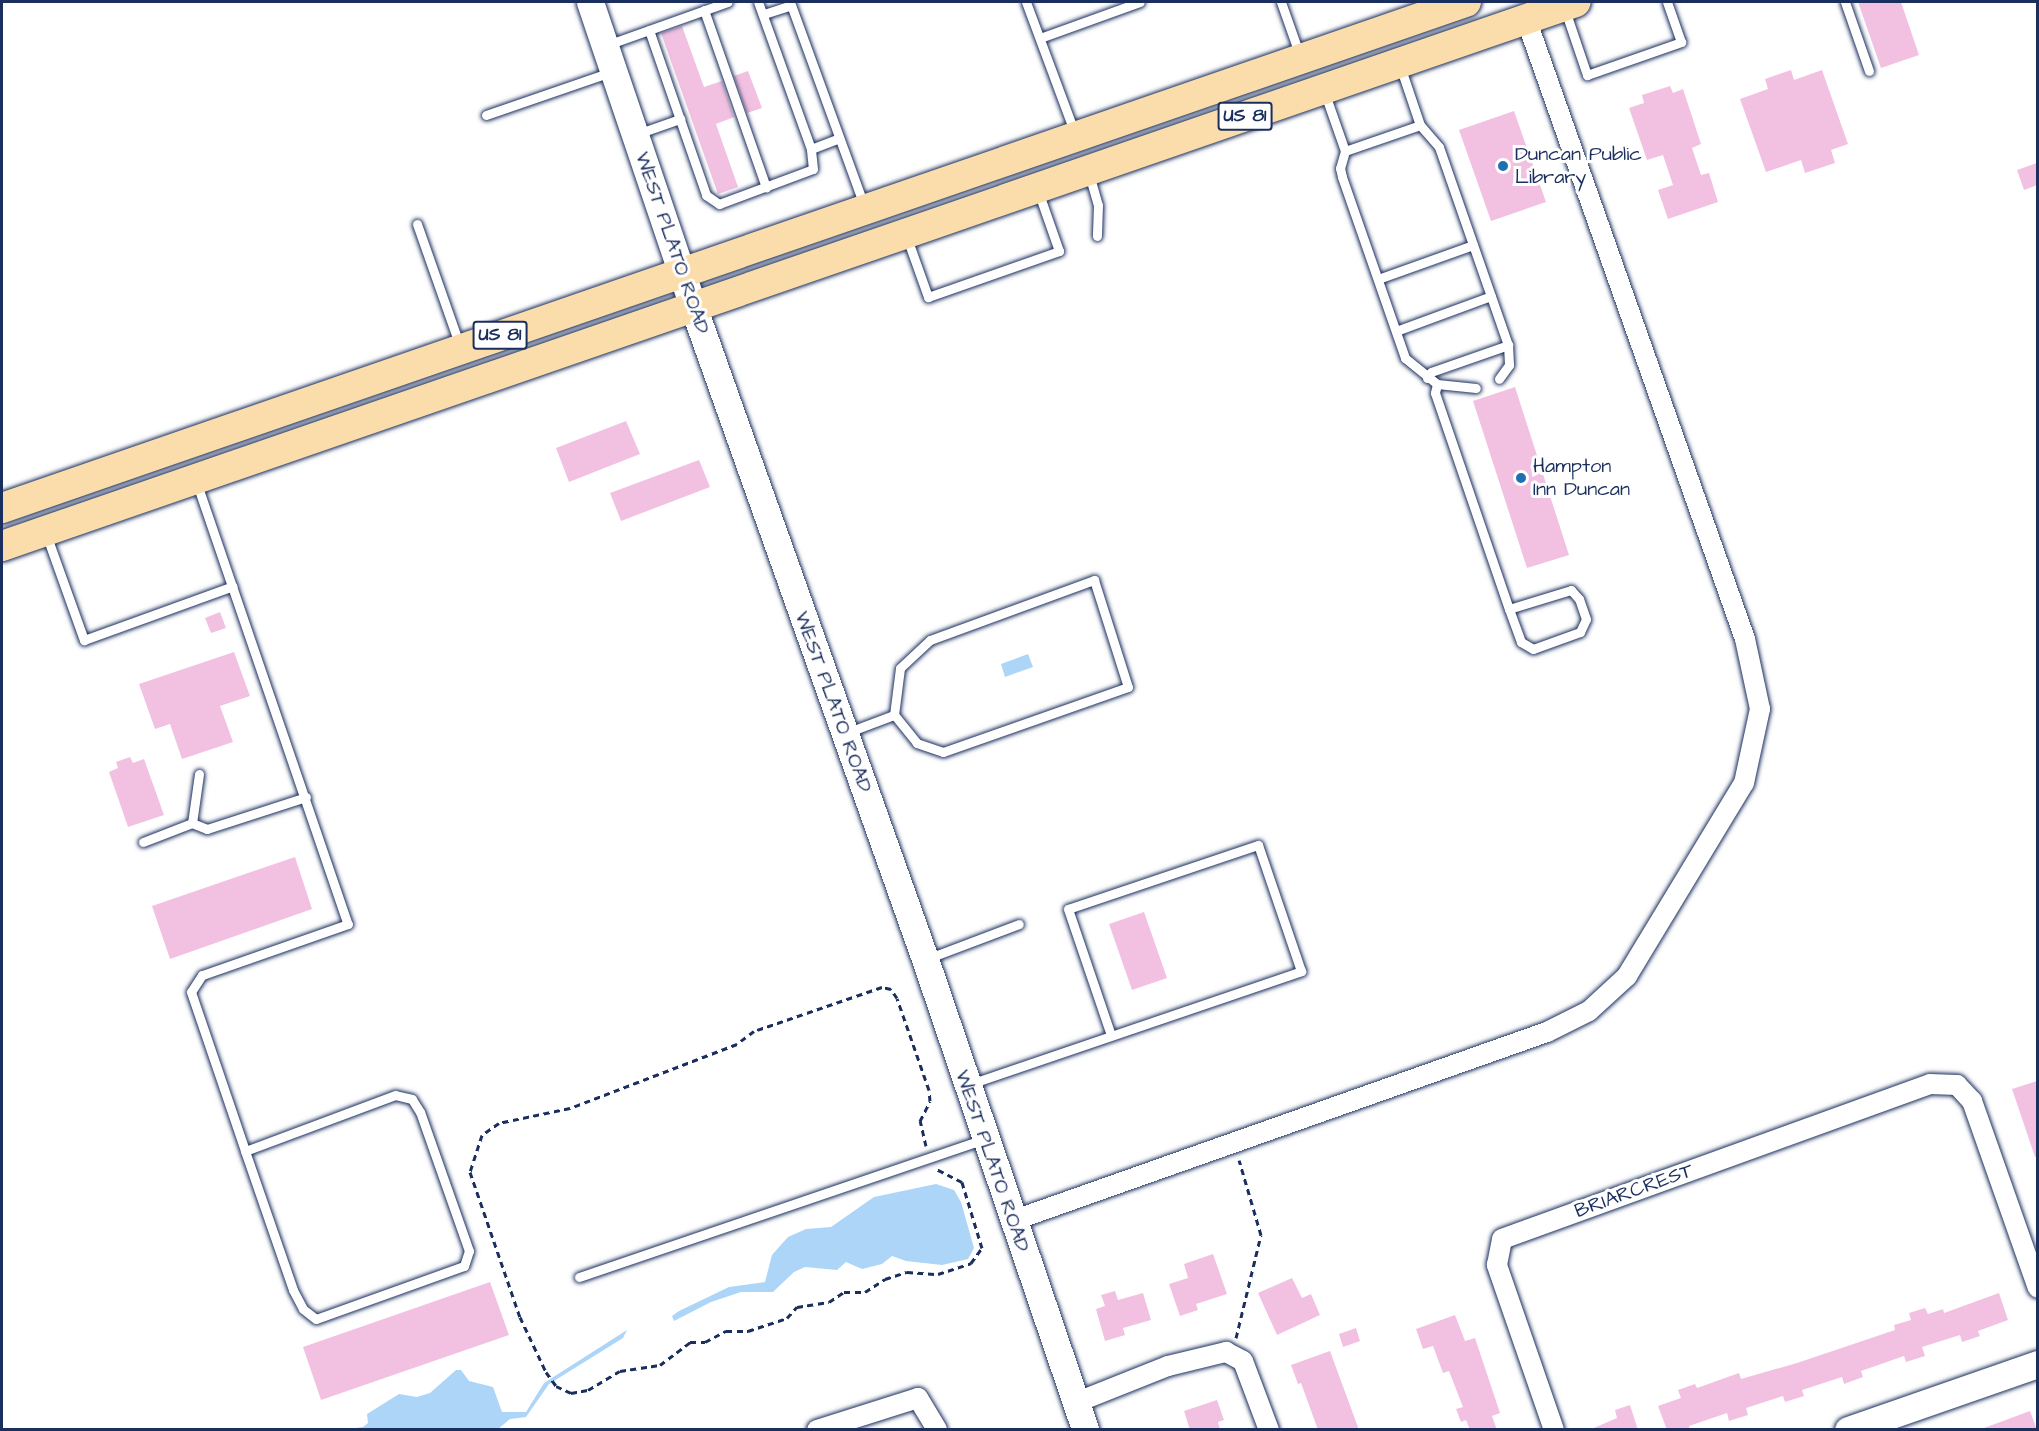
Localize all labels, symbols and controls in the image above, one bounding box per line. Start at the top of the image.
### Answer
road number: US 81 [1216,101,1274,131]
place label: Duncan Public Library [1515,142,1642,189]
street label: WEST PLATO ROAD [630,149,714,337]
marker: Duncan Public Library [1496,159,1510,173]
road number: US 81 [472,320,528,350]
place label: Hampton Inn Duncan [1533,454,1630,501]
marker: Hampton Inn Duncan [1514,471,1528,485]
street label: WEST PLATO ROAD [789,608,877,796]
street label: WEST PLATO ROAD [950,1067,1034,1255]
street label: BRIARCREST [1572,1158,1696,1224]

